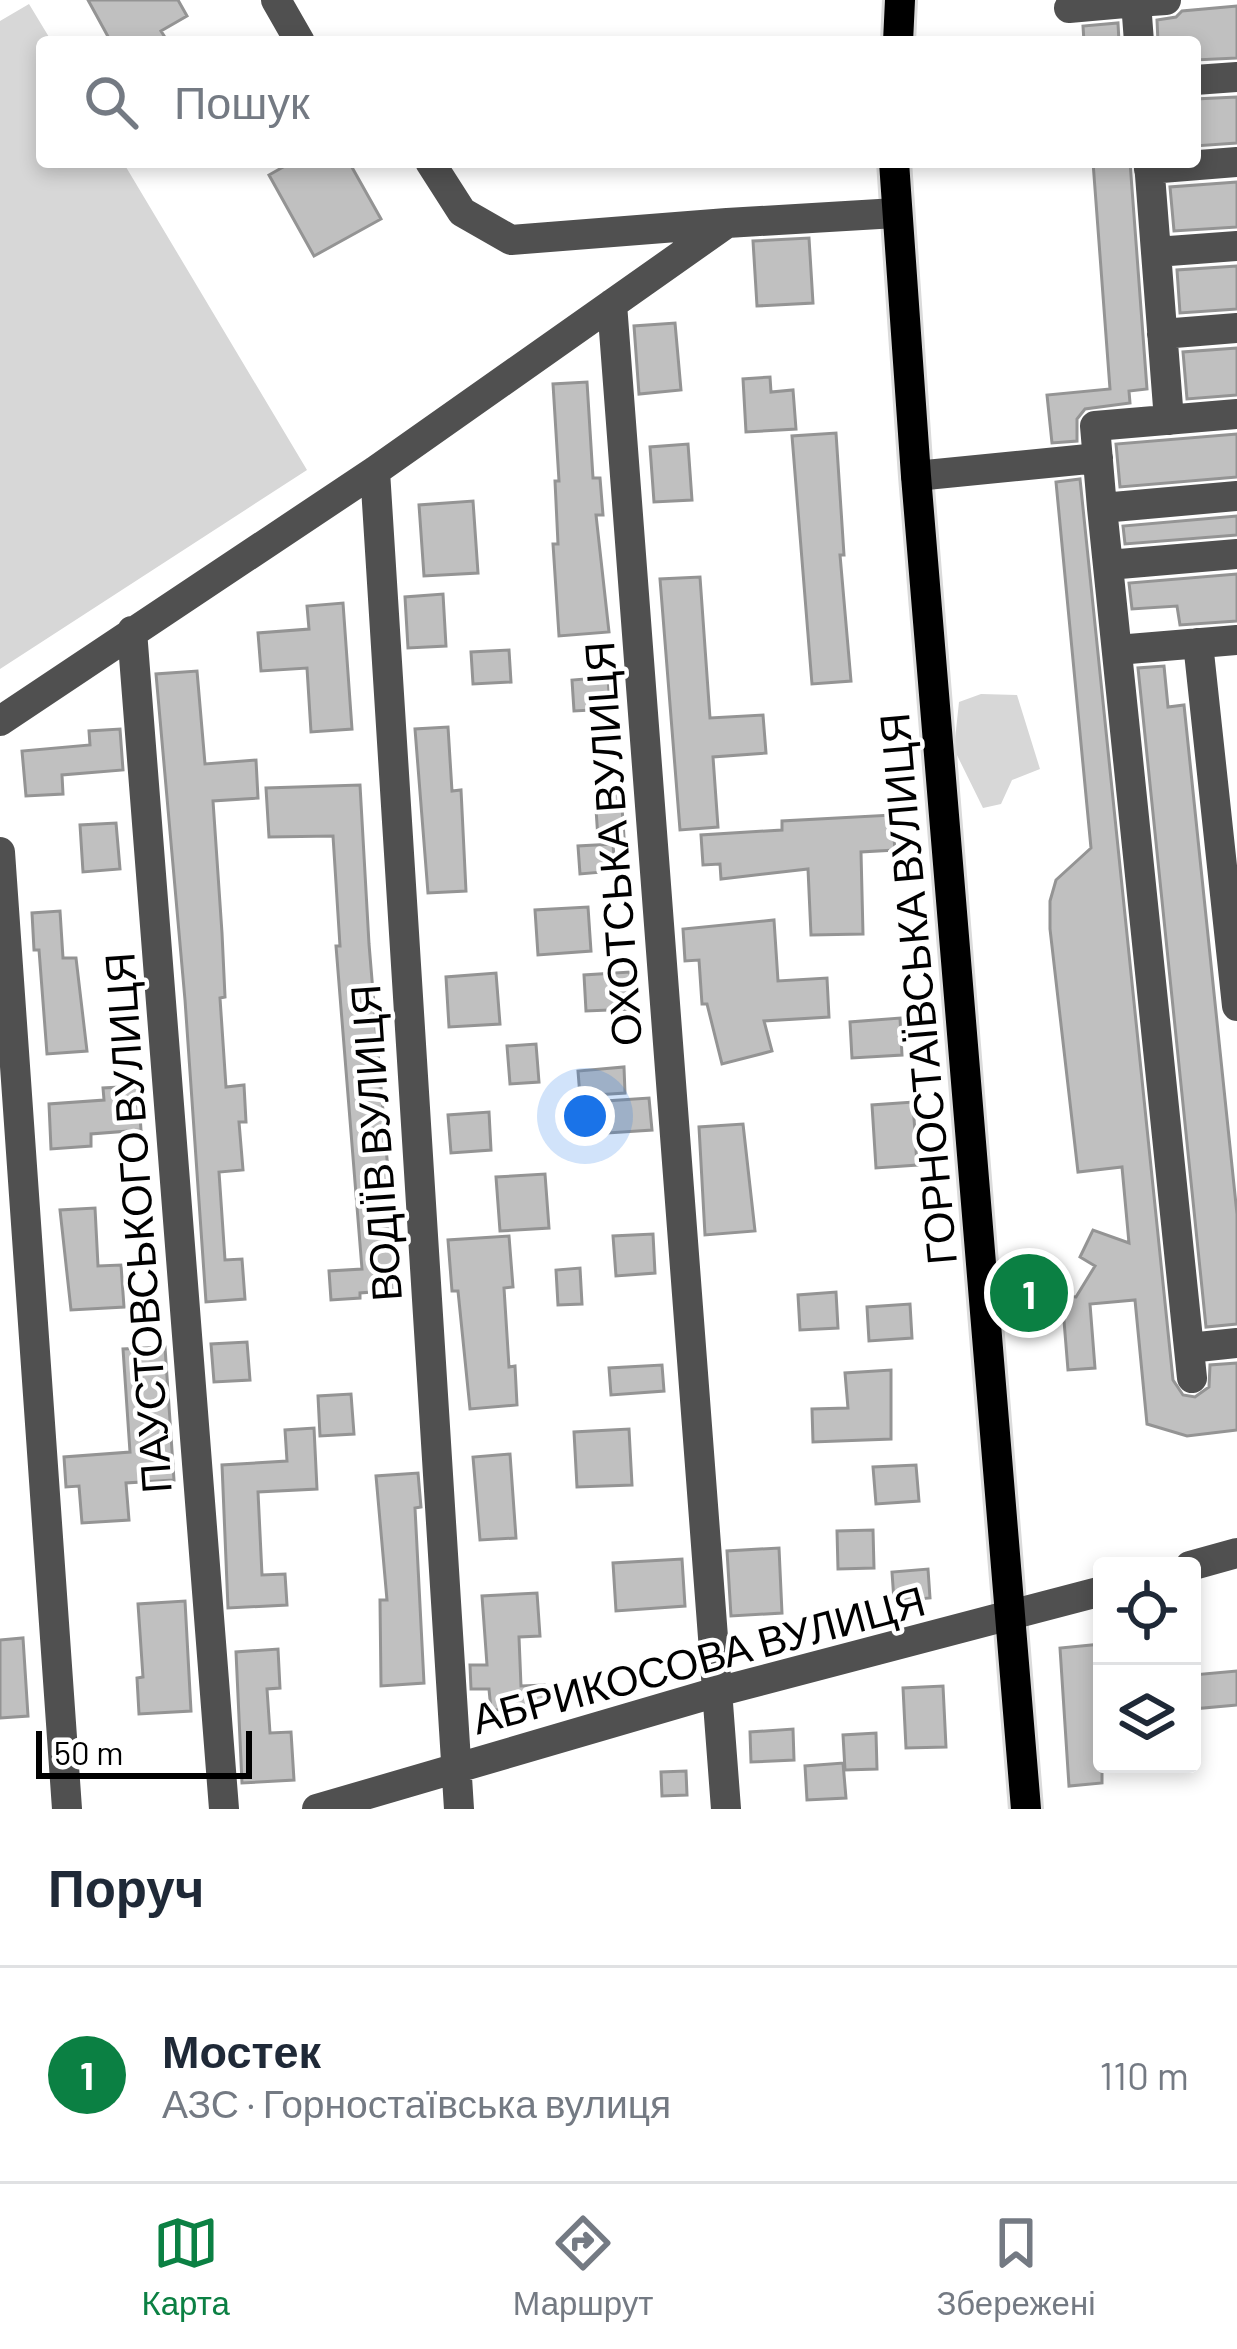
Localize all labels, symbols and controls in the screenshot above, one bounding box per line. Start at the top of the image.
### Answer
search box [36,36,1201,168]
icon: search [78,69,144,135]
text: Пошук [174,74,310,128]
street label: ОХОТСЬКА ВУЛИЦЯ [572,640,651,1048]
street label: ГОРНОСТАЇВСЬКА ВУЛИЦЯ [867,711,966,1267]
street label: ПАУСТОВСЬКОГО ВУЛИЦЯ [92,951,181,1495]
street label: ВОДІЇВ ВУЛИЦЯ [338,983,411,1303]
your location [555,1086,615,1146]
pin: 1 [990,1248,1068,1338]
map controls [1093,1557,1201,1773]
button: locate [1093,1557,1201,1665]
street label: АБРИКОСОВА ВУЛИЦЯ [466,1573,930,1743]
button: layers [1093,1665,1201,1773]
scale bar [36,1725,252,1778]
text: 50 m [54,1732,124,1772]
text: Поруч [48,1856,204,1917]
text: Мостек [162,2023,321,2077]
text: 1 [80,2051,94,2098]
text: 110 m [1099,2051,1189,2098]
text: АЗС · Горностаївська вулиця [162,2079,671,2126]
tab: Карта [141,2210,230,2323]
tab: Маршрут [513,2210,653,2323]
tab: Збережені [936,2210,1096,2323]

